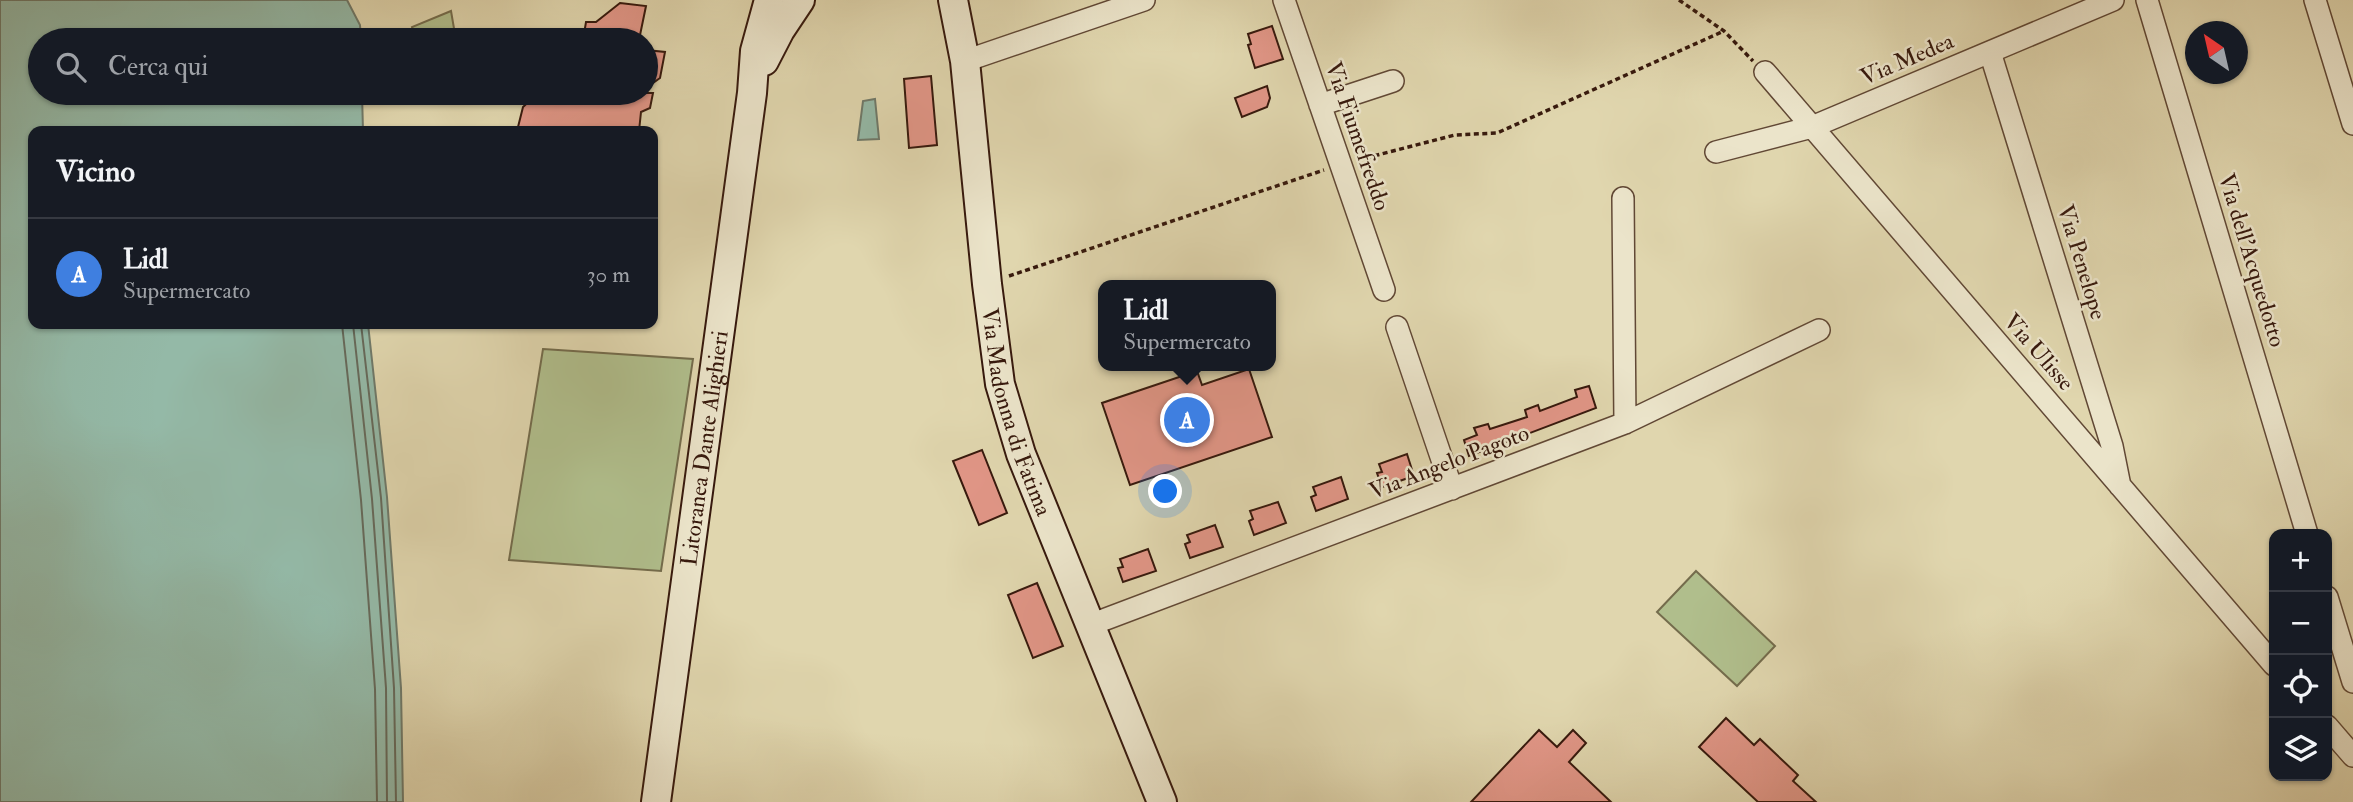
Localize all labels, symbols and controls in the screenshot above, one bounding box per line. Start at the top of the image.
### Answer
north arrow [2185,21,2248,84]
street label: Via Medea [1856,26,1958,92]
search box [28,28,658,105]
icon: search [52,48,90,86]
text: Cerca qui [108,51,208,83]
street label: Via Fiumefreddo [1319,58,1397,214]
text: Vicino [56,153,135,190]
street label: Via dell'Acquedotto [2212,170,2292,350]
street label: Via Penelope [2050,201,2113,324]
text: Lidl [123,244,168,276]
text: A [72,260,86,289]
text: 30 m [587,260,630,289]
text: Supermercato [123,276,250,305]
popup [1098,280,1276,371]
text: Lidl [1123,295,1168,327]
street label: Via Madonna di Fatima [976,306,1059,521]
street label: Via Ulisse [1997,307,2081,397]
text: Supermercato [1123,327,1251,356]
street label: Litoranea Dante Alighieri [674,329,734,568]
pin: A [1164,394,1210,446]
street label: Via Angelo Pagoto [1365,418,1533,506]
your location [1148,474,1182,508]
map controls [2269,529,2332,781]
button: + [2269,529,2332,592]
button: − [2269,592,2332,655]
button: locate [2269,655,2332,718]
button: layers [2269,718,2332,781]

